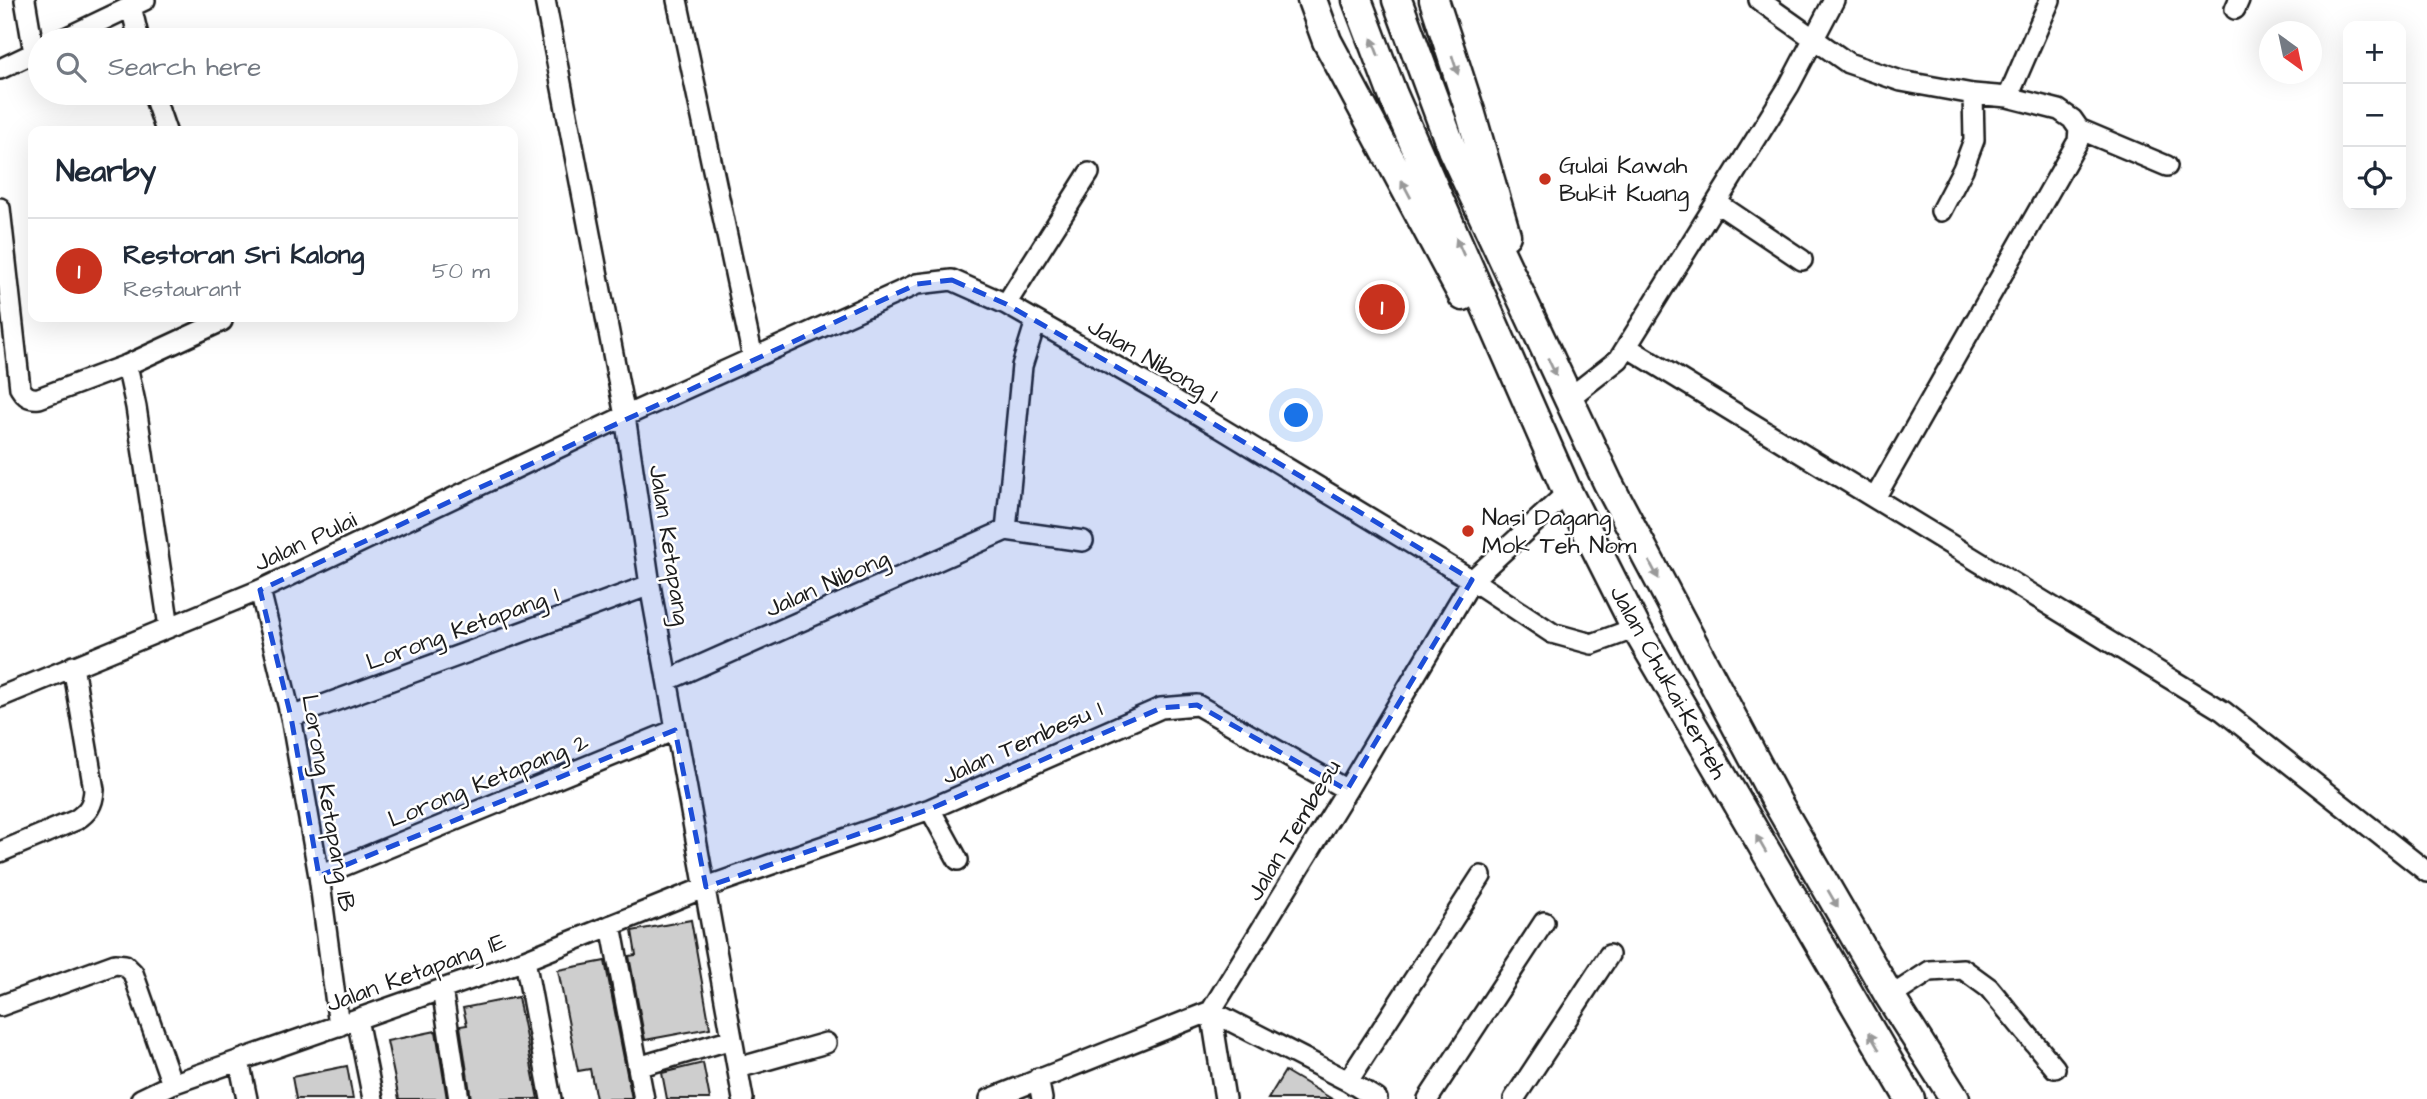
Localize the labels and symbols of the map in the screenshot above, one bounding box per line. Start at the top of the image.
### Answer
north arrow [2259,21,2322,84]
one-way arrow [1369,37,1380,58]
one-way arrow [1451,55,1461,76]
place label: Gulai Kawah Bukit Kuang [1559,149,1689,212]
marker: Gulai Kawah Bukit Kuang [1537,171,1553,187]
one-way arrow [1400,179,1412,198]
one-way arrow [1454,237,1465,258]
pin: 1 [1359,281,1405,333]
street label: Jalan Nibong 1 [1081,310,1224,413]
one-way arrow [1547,357,1558,377]
your location [1279,398,1313,432]
street label: Jalan Ketapang [639,463,698,628]
place label: Nasi Dagang Mok Teh Nom [1482,501,1637,563]
street label: Jalan Pulai [249,503,363,580]
marker: Nasi Dagang Mok Teh Nom [1460,523,1476,539]
street label: Jalan Nibong [760,541,895,627]
one-way arrow [1648,560,1660,580]
street label: Lorong Ketapang 1 [361,578,564,681]
street label: Jalan Chukai-Kerteh [1601,579,1736,786]
street label: Lorong Ketapang 1B [291,692,364,915]
street label: Jalan Tembesu 1 [937,692,1108,794]
street label: Lorong Ketapang 2 [383,725,594,838]
street label: Jalan Tembesu [1238,753,1350,908]
one-way arrow [1754,834,1767,853]
one-way arrow [1827,889,1839,909]
street label: Jalan Ketapang 1E [322,925,511,1022]
one-way arrow [1868,1031,1880,1050]

